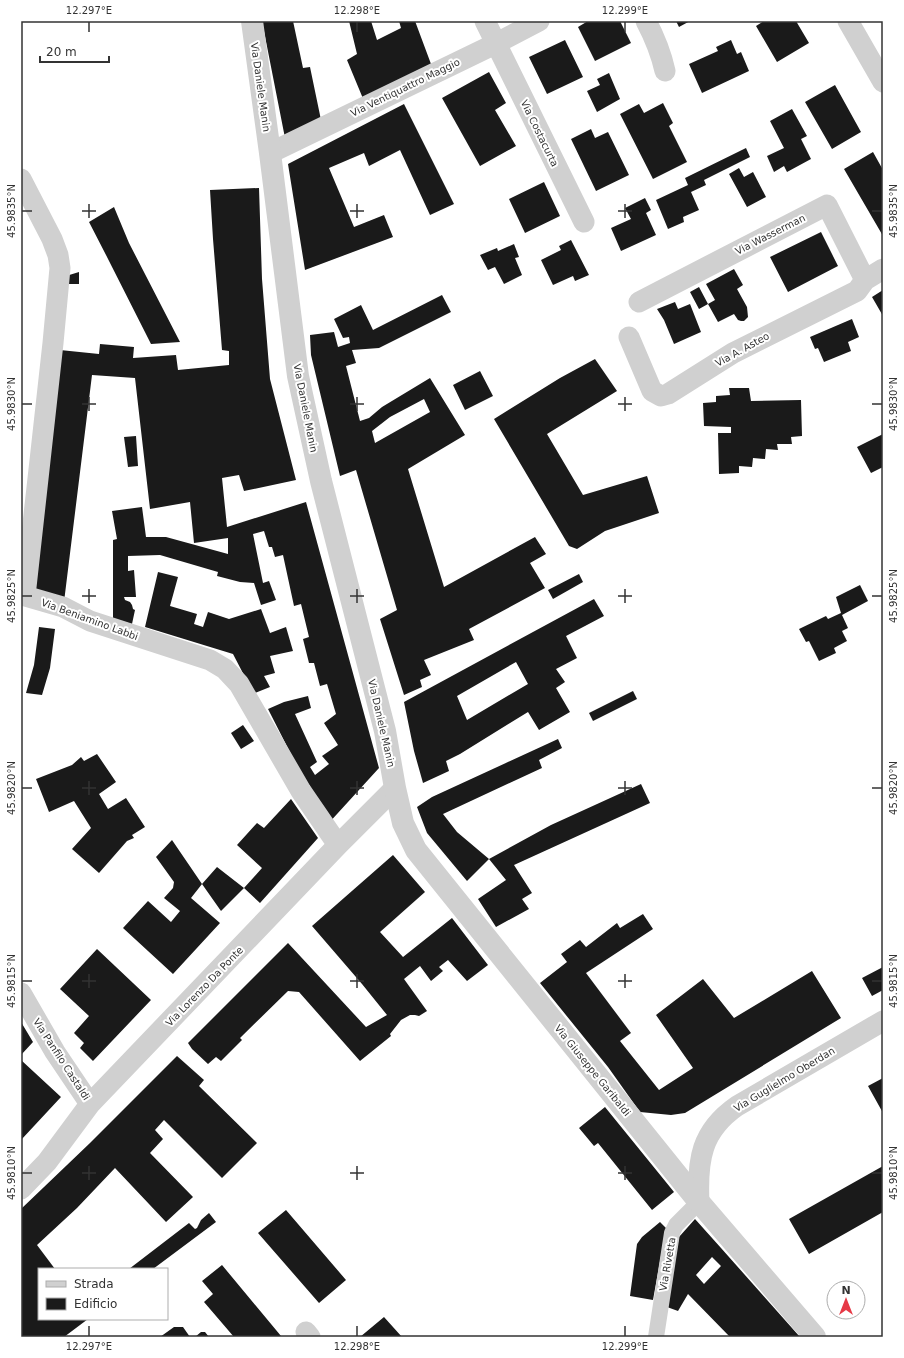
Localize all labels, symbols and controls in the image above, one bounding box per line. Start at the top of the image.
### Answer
text: 12.297°E [66,5,112,16]
text: 12.298°E [334,5,380,16]
text: 12.299°E [602,5,648,16]
scale bar [40,38,109,64]
street label: Via Daniele Manin [249,42,272,132]
text: 20 m [46,45,77,59]
street label: Via Ventiquattro Maggio [349,56,462,119]
street label: Via Costacurta [519,98,561,168]
text: 45.9835°N [6,184,17,238]
text: 45.9835°N [888,184,899,238]
street label: Via Wasserman [734,212,807,257]
street label: Via A. Asteo [713,330,771,369]
street label: Via Daniele Manin [292,363,320,453]
text: 45.9830°N [6,377,17,431]
text: 45.9830°N [888,377,899,431]
text: 45.9825°N [6,569,17,623]
text: 45.9825°N [888,569,899,623]
street label: Via Beniamino Labbi [40,597,140,642]
street label: Via Daniele Manin [366,678,397,768]
text: 45.9820°N [6,761,17,815]
text: 45.9820°N [888,761,899,815]
street label: Via Lorenzo Da Ponte [163,944,245,1028]
text: 45.9815°N [6,954,17,1008]
text: 45.9815°N [888,954,899,1008]
street label: Via Panfilo Castaldi [31,1016,92,1102]
street label: Via Giuseppe Garibaldi [552,1023,633,1118]
street label: Via Guglielmo Oberdan [732,1045,837,1114]
text: 45.9810°N [6,1146,17,1200]
text: 45.9810°N [888,1146,899,1200]
street label: Via Rivetta [657,1236,678,1292]
legend [38,1268,168,1320]
text: Strada [74,1277,114,1291]
north arrow [826,1280,866,1320]
text: N [841,1284,851,1297]
text: Edificio [74,1297,117,1311]
text: 12.297°E [66,1341,112,1352]
text: 12.298°E [334,1341,380,1352]
text: 12.299°E [602,1341,648,1352]

